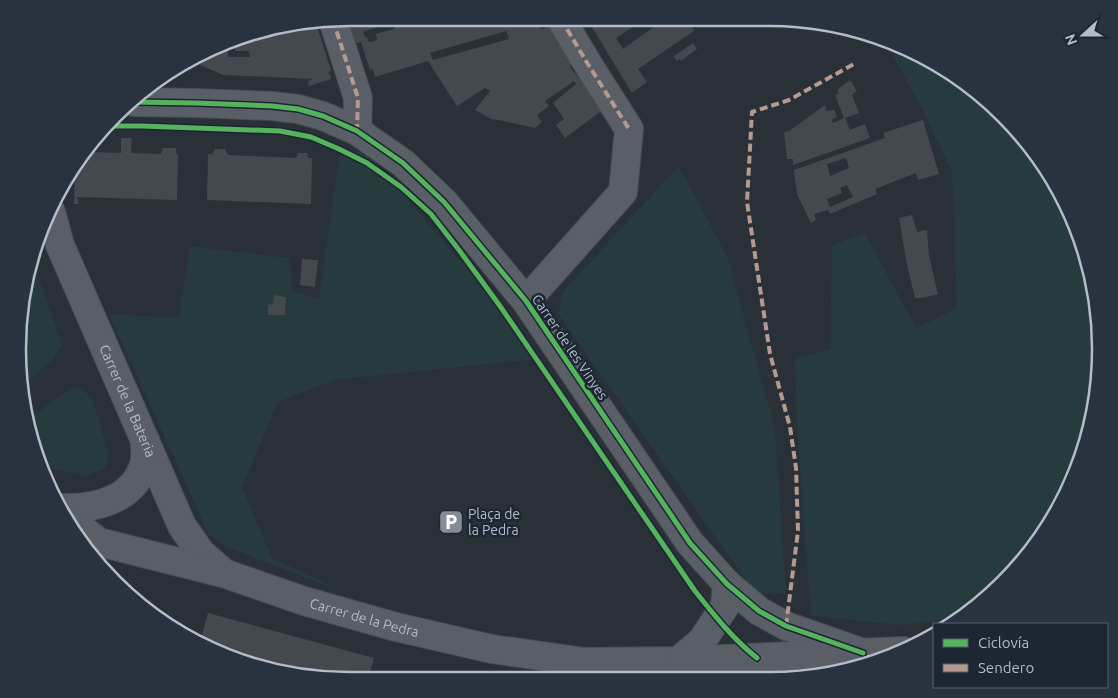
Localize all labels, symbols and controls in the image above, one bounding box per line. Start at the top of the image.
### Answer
north arrow [1058,10,1108,60]
text: N [1062,32,1080,47]
street label: Carrer de les Vinyes [529,291,611,403]
street label: Carrer de la Bateria [96,342,159,460]
place label: Plaça de la Pedra [468,506,520,538]
parking icon: Plaça de la Pedra [438,509,464,535]
street label: Carrer de la Pedra [308,595,421,640]
legend [933,623,1108,688]
text: Ciclovía [978,634,1029,651]
text: Sendero [978,659,1034,676]

